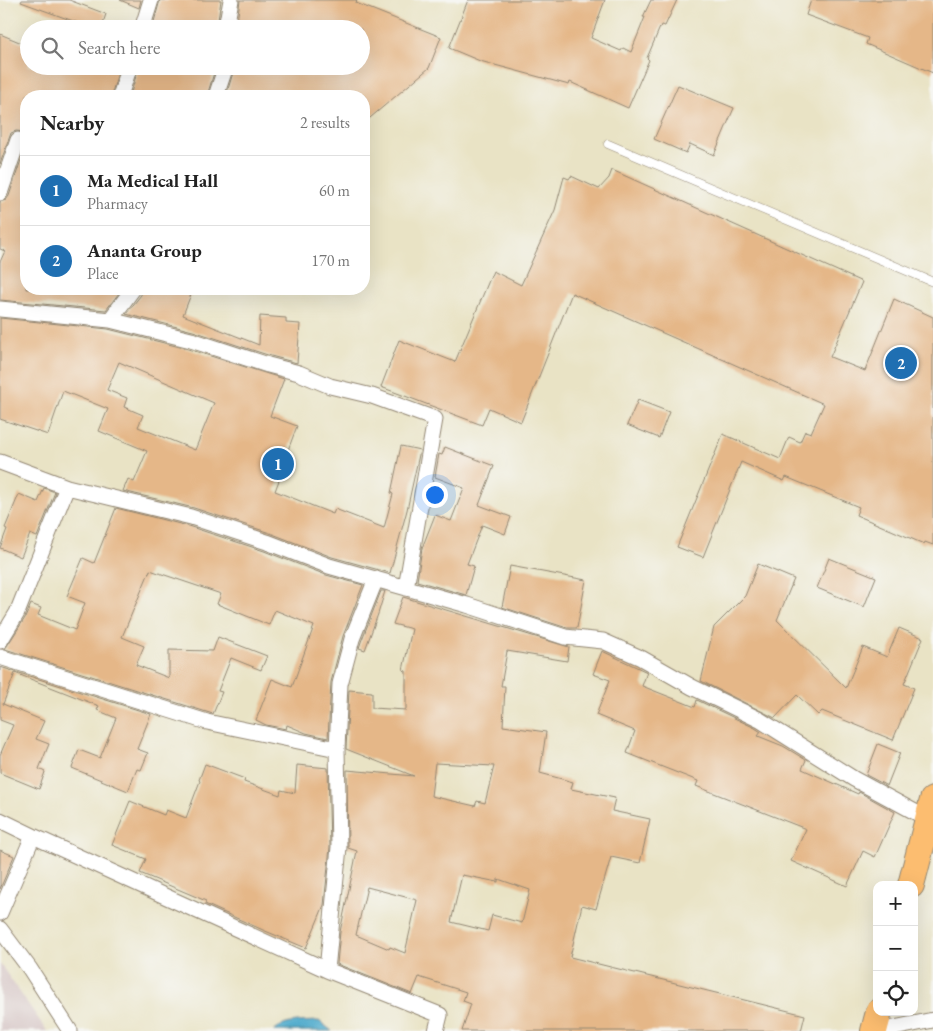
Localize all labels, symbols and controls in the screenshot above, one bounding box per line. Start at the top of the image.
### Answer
search box [20,20,370,75]
icon: search [38,34,66,62]
text: Search here [78,35,160,60]
text: Nearby [40,109,104,136]
text: 2 results [300,112,350,133]
text: Ma Medical Hall [87,168,218,193]
text: 1 [52,180,60,201]
text: 60 m [319,180,350,201]
text: Pharmacy [87,193,148,214]
text: Ananta Group [87,238,202,263]
text: 2 [52,250,60,271]
text: 170 m [311,250,350,271]
text: Place [87,263,119,284]
pin: 2 [885,344,917,382]
pin: 1 [262,445,294,483]
your location [422,482,448,508]
map controls [873,881,918,1016]
button: + [873,881,918,926]
button: − [873,926,918,971]
button: locate [873,971,918,1016]

